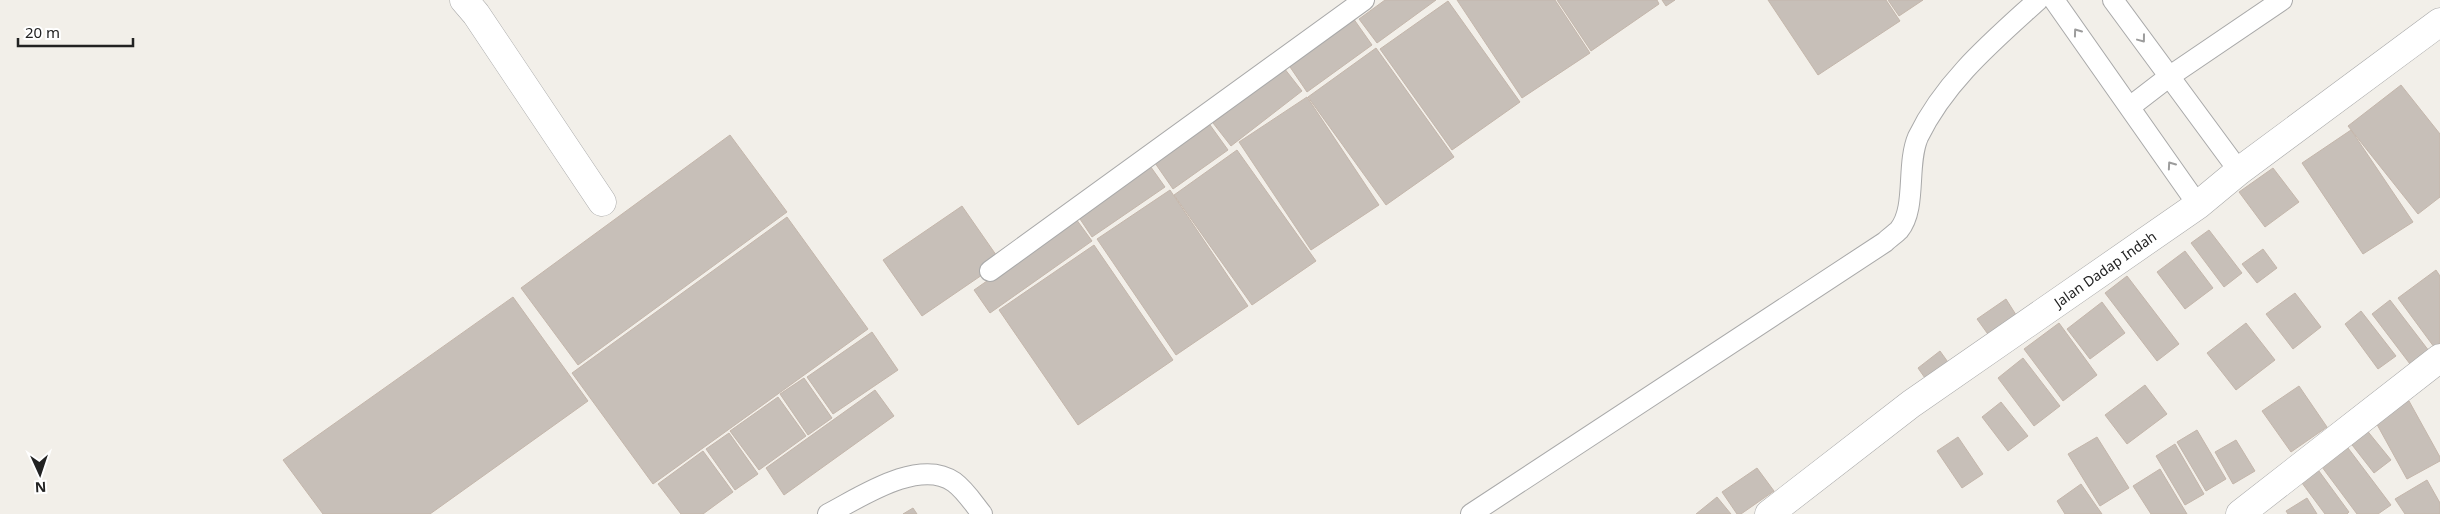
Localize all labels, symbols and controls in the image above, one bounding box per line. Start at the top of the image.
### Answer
scale bar [18,15,132,47]
text: 20 m [25,22,60,42]
one-way arrow [2074,28,2083,38]
one-way arrow [2136,33,2145,43]
one-way arrow [2168,161,2177,170]
street label: Jalan Dadap Indah [2048,227,2160,313]
north arrow [15,449,65,499]
text: N [35,478,47,497]

